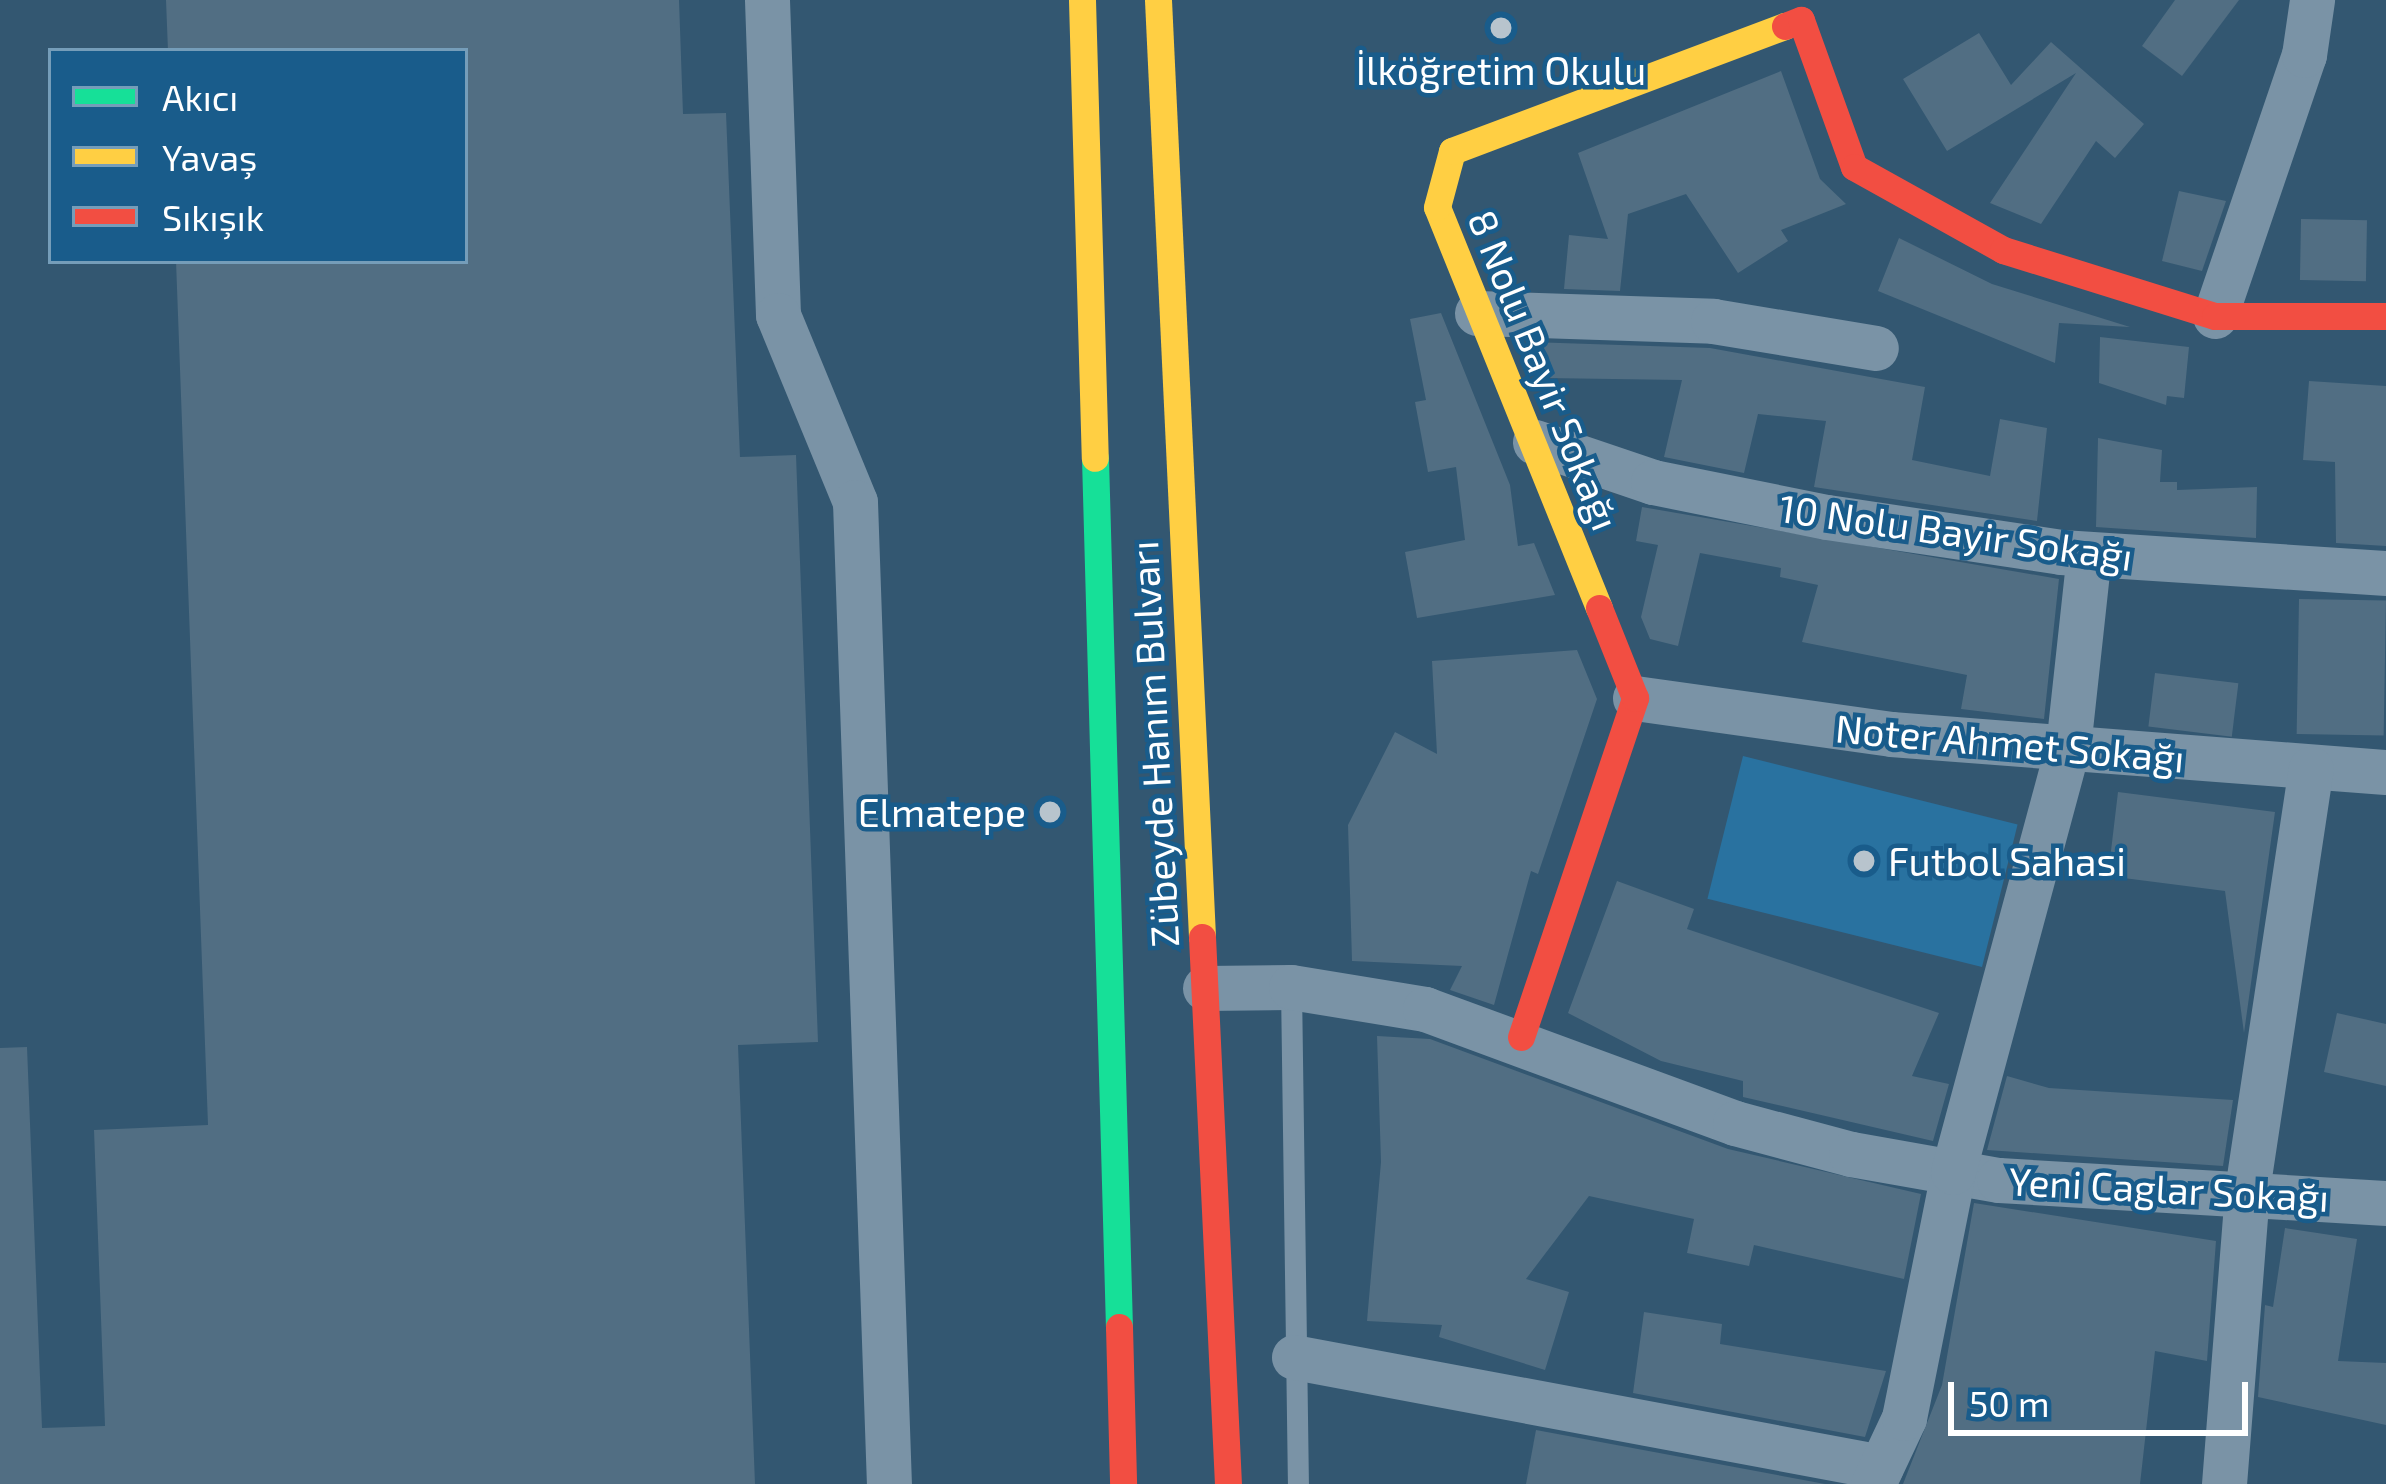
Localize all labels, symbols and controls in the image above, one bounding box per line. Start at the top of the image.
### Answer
marker: İlköğretim Okulu [1488,15,1514,41]
place label: İlköğretim Okulu [1356,47,1646,93]
legend [48,48,468,264]
text: Akıcı [162,75,238,118]
text: Yavaş [162,135,257,178]
text: Sıkışık [162,195,264,238]
street label: 8 Nolu Bayir Sokağı [1458,203,1630,537]
street label: 10 Nolu Bayir Sokağı [1776,484,2136,580]
street label: Zübeyde Hanım Bulvarı [1120,540,1188,948]
street label: Noter Ahmet Sokağı [1833,704,2187,782]
place label: Elmatepe [858,789,1026,835]
marker: Elmatepe [1037,799,1063,825]
place label: Futbol Sahasi [1888,838,2127,884]
marker: Futbol Sahasi [1851,848,1877,874]
street label: Yeni Caglar Sokağı [2007,1157,2331,1221]
scale bar [1954,1358,2254,1432]
text: 50 m [1969,1381,2050,1424]

